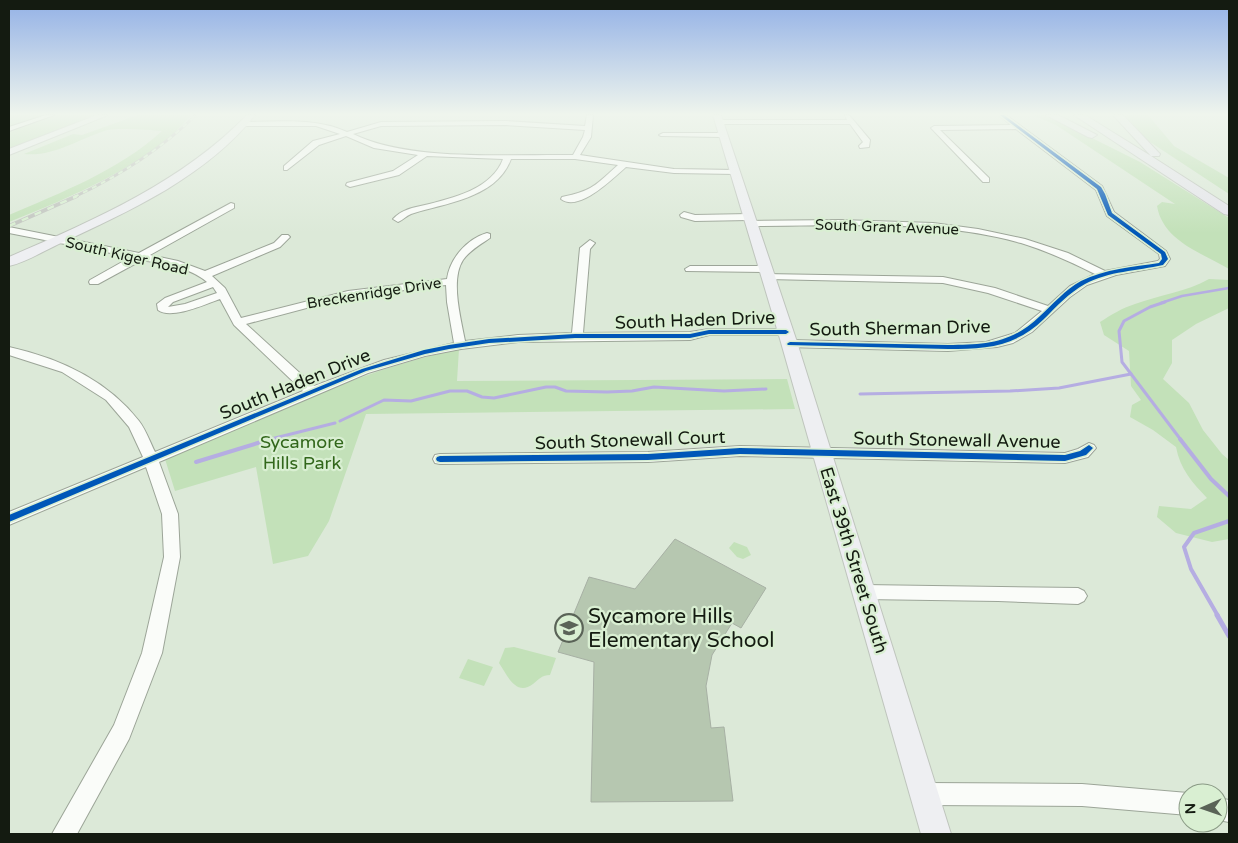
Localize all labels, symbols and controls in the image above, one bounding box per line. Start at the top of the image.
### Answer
street label: South Grant Avenue [815,215,959,239]
street label: South Kiger Road [64,233,190,279]
street label: Breckenridge Drive [306,273,442,313]
street label: South Haden Drive [614,306,776,334]
street label: South Sherman Drive [809,315,991,341]
street label: South Haden Drive [216,344,374,424]
street label: South Stonewall Court [534,426,726,454]
street label: South Stonewall Avenue [853,427,1061,453]
park label: Sycamore Hills Park [260,431,344,474]
street label: East 39th Street South [815,464,893,656]
place label: Sycamore Hills Elementary School [588,604,775,653]
school or university icon: Sycamore Hills Elementary School [554,613,584,643]
north arrow [1178,783,1228,833]
text: N [1182,803,1199,814]

